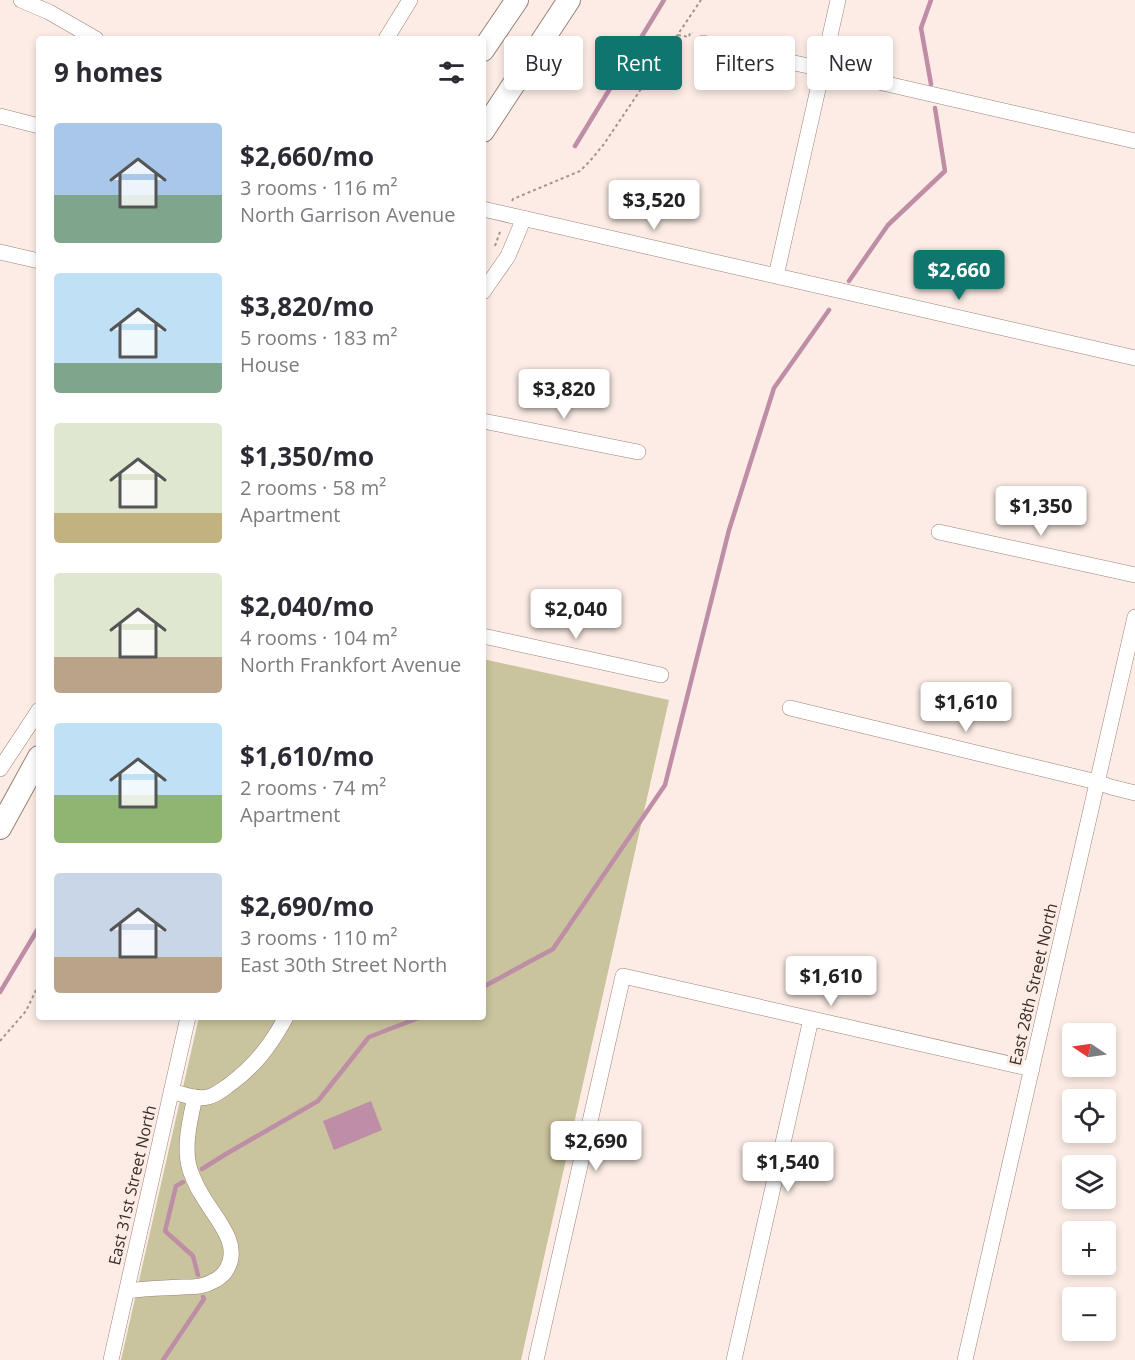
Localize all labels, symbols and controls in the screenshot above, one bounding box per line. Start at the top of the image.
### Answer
chip: Buy [504,36,583,90]
chip: Rent [595,36,682,90]
chip: Filters [694,36,795,90]
chip: New [807,36,893,90]
text: 9 homes [54,54,163,90]
icon: filters [435,56,468,89]
text: $2,660/mo [240,138,374,174]
icon: home [102,147,174,219]
text: 3 rooms · 116 m² [240,174,398,201]
pin: $3,520 [605,180,703,231]
text: $3,520 [623,186,685,213]
text: North Garrison Avenue [240,201,456,228]
pin: $2,660 [910,250,1008,301]
text: $2,660 [928,256,990,283]
text: $3,820/mo [240,288,374,324]
icon: home [102,297,174,369]
text: 5 rooms · 183 m² [240,324,398,351]
text: House [240,351,300,378]
pin: $3,820 [515,369,613,420]
text: $3,820 [533,375,595,402]
text: $1,350/mo [240,438,374,474]
icon: home [102,447,174,519]
text: 2 rooms · 58 m² [240,474,386,501]
pin: $1,350 [992,486,1090,537]
text: $1,350 [1010,492,1072,519]
text: Apartment [240,501,340,528]
text: $2,040/mo [240,588,374,624]
pin: $2,040 [527,589,625,640]
text: $2,040 [545,595,607,622]
icon: home [102,597,174,669]
text: 4 rooms · 104 m² [240,624,398,651]
text: North Frankfort Avenue [240,651,461,678]
pin: $1,610 [917,682,1015,733]
text: $1,610 [935,688,997,715]
text: $1,610/mo [240,738,374,774]
icon: home [102,747,174,819]
text: 2 rooms · 74 m² [240,774,386,801]
text: Apartment [240,801,340,828]
text: $2,690/mo [240,888,374,924]
icon: home [102,897,174,969]
street label: East 28th Street North [1004,901,1062,1067]
text: 3 rooms · 110 m² [240,924,398,951]
text: East 30th Street North [240,951,447,978]
pin: $1,610 [782,956,880,1007]
text: $1,610 [800,962,862,989]
north arrow [1062,1023,1116,1077]
map controls [1062,1023,1116,1341]
button: locate [1062,1089,1116,1143]
street label: East 31st Street North [103,1103,161,1267]
pin: $2,690 [547,1121,645,1172]
text: $2,690 [565,1127,627,1154]
pin: $1,540 [739,1142,837,1193]
text: $1,540 [757,1148,819,1175]
button: layers [1062,1155,1116,1209]
button: + [1062,1221,1116,1275]
button: − [1062,1287,1116,1341]

